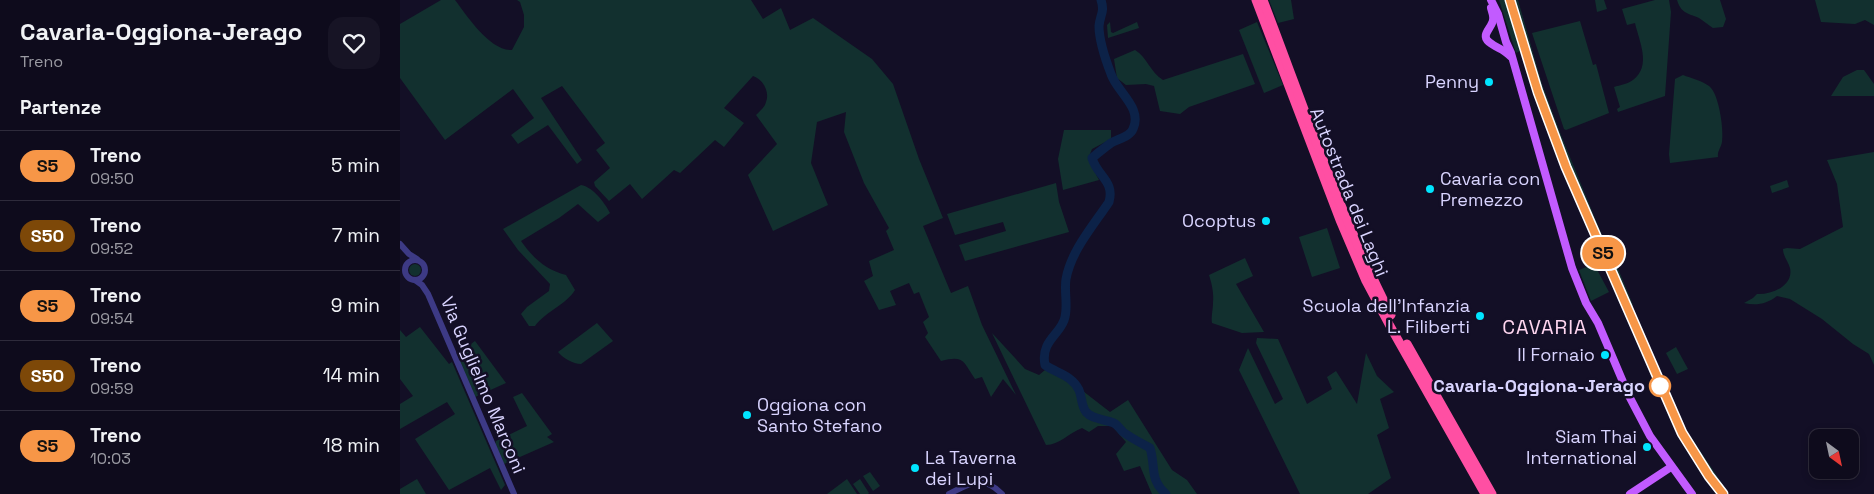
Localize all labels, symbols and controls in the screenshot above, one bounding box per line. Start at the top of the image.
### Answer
text: Cavaria-Oggiona-Jerago [20,16,302,47]
button: heart [328,17,380,69]
text: Treno [20,51,63,72]
place label: Penny [1425,70,1479,93]
marker: Penny [1483,76,1495,88]
text: Partenze [20,95,101,120]
street label: Autostrada dei Laghi [1305,104,1394,280]
text: Treno [90,143,141,168]
text: 5 min [331,153,380,178]
text: S5 [37,154,58,177]
place label: Cavaria con Premezzo [1440,167,1540,211]
text: 09:50 [90,168,134,189]
marker: Cavaria con Premezzo [1424,183,1436,195]
place label: Ocoptus [1182,209,1256,232]
text: Treno [90,213,141,238]
marker: Ocoptus [1260,215,1272,227]
text: 7 min [332,223,380,248]
text: S50 [31,224,64,247]
line badge: S5 [1580,237,1626,269]
text: 09:52 [90,238,133,259]
text: S5 [1592,241,1614,264]
text: Treno [90,283,141,308]
text: 9 min [331,293,380,318]
street label: Via Guglielmo Marconi [436,293,531,477]
text: S5 [37,294,58,317]
place label: Scuola dell'Infanzia L. Filiberti [1303,294,1470,338]
text: 09:54 [90,308,134,329]
marker: Scuola dell'Infanzia L. Filiberti [1474,310,1486,322]
district label: CAVARIA [1502,314,1588,340]
place label: Il Fornaio [1517,343,1595,366]
marker: Il Fornaio [1599,349,1611,361]
text: Treno [90,353,141,378]
text: 14 min [323,363,380,388]
text: S50 [31,364,64,387]
place label: Cavaria-Oggiona-Jerago [1433,374,1645,397]
marker: Cavaria-Oggiona-Jerago [1649,375,1671,397]
text: 09:59 [90,378,133,399]
place label: Oggiona con Santo Stefano [757,393,882,437]
marker: Oggiona con Santo Stefano [741,409,753,421]
text: Treno [90,423,141,448]
place label: Siam Thai International [1526,425,1637,469]
north arrow [1809,429,1859,479]
map controls [1809,429,1859,479]
text: 18 min [323,433,380,458]
text: S5 [37,434,58,457]
marker: Siam Thai International [1641,441,1653,453]
place label: La Taverna dei Lupi [925,446,1016,490]
text: 10:03 [90,448,131,469]
marker: La Taverna dei Lupi [909,462,921,474]

